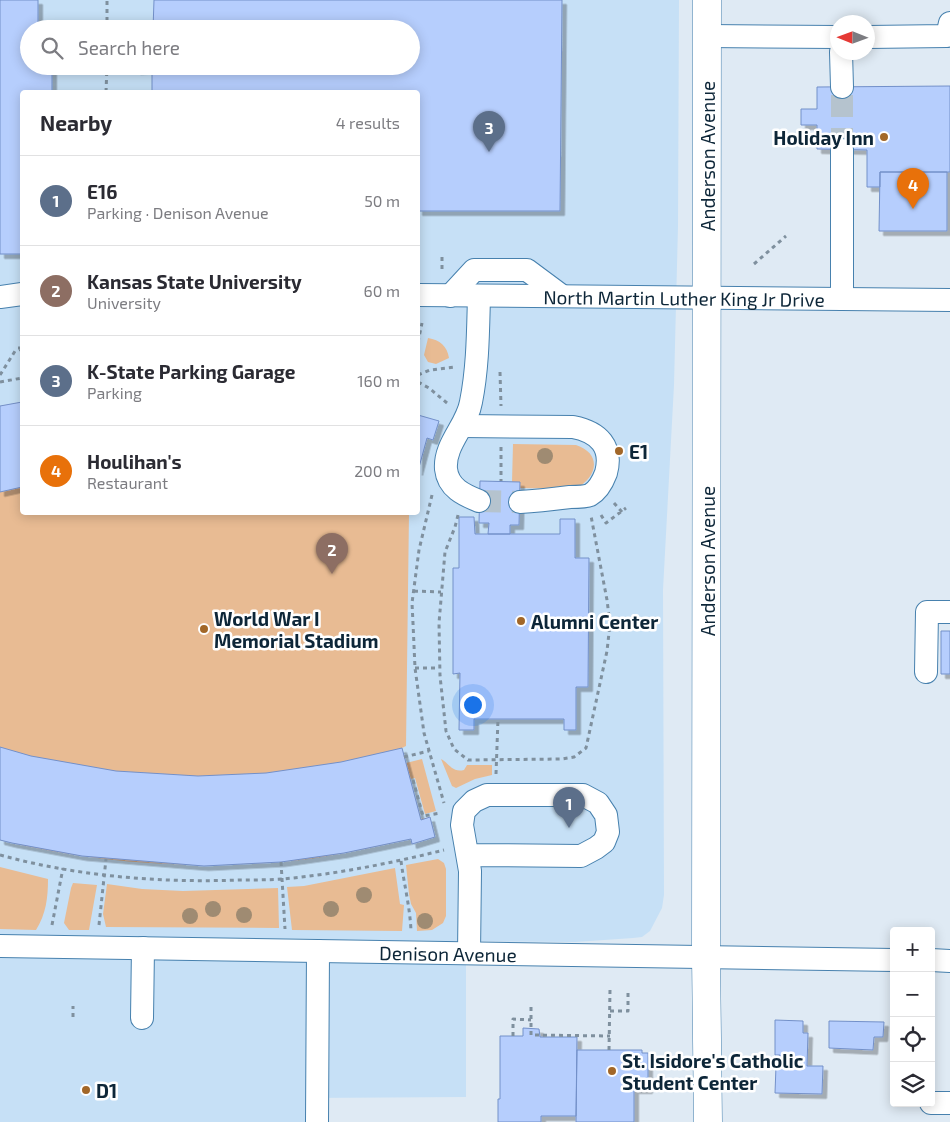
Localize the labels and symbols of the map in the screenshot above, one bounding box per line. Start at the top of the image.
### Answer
north arrow [830,15,875,60]
street label: Anderson Avenue [696,81,719,231]
pin: 3 [473,111,505,152]
place label: Holiday Inn [773,126,874,150]
marker: Holiday Inn [878,131,890,143]
pin: 4 [897,168,929,209]
street label: North Martin Luther King Jr Drive [543,285,825,310]
place label: E1 [629,440,648,463]
marker: E1 [613,445,625,457]
street label: Anderson Avenue [696,486,719,636]
pin: 2 [316,533,348,574]
place label: World War I Memorial Stadium [214,607,378,652]
place label: Alumni Center [531,610,658,633]
marker: Alumni Center [515,615,527,627]
marker: World War I Memorial Stadium [198,623,210,635]
your location [460,692,486,718]
pin: 1 [553,787,585,828]
street label: Denison Avenue [379,940,517,966]
place label: St. Isidore's Catholic Student Center [622,1049,804,1094]
marker: St. Isidore's Catholic Student Center [606,1065,618,1077]
place label: D1 [96,1079,117,1102]
marker: D1 [80,1084,92,1096]

